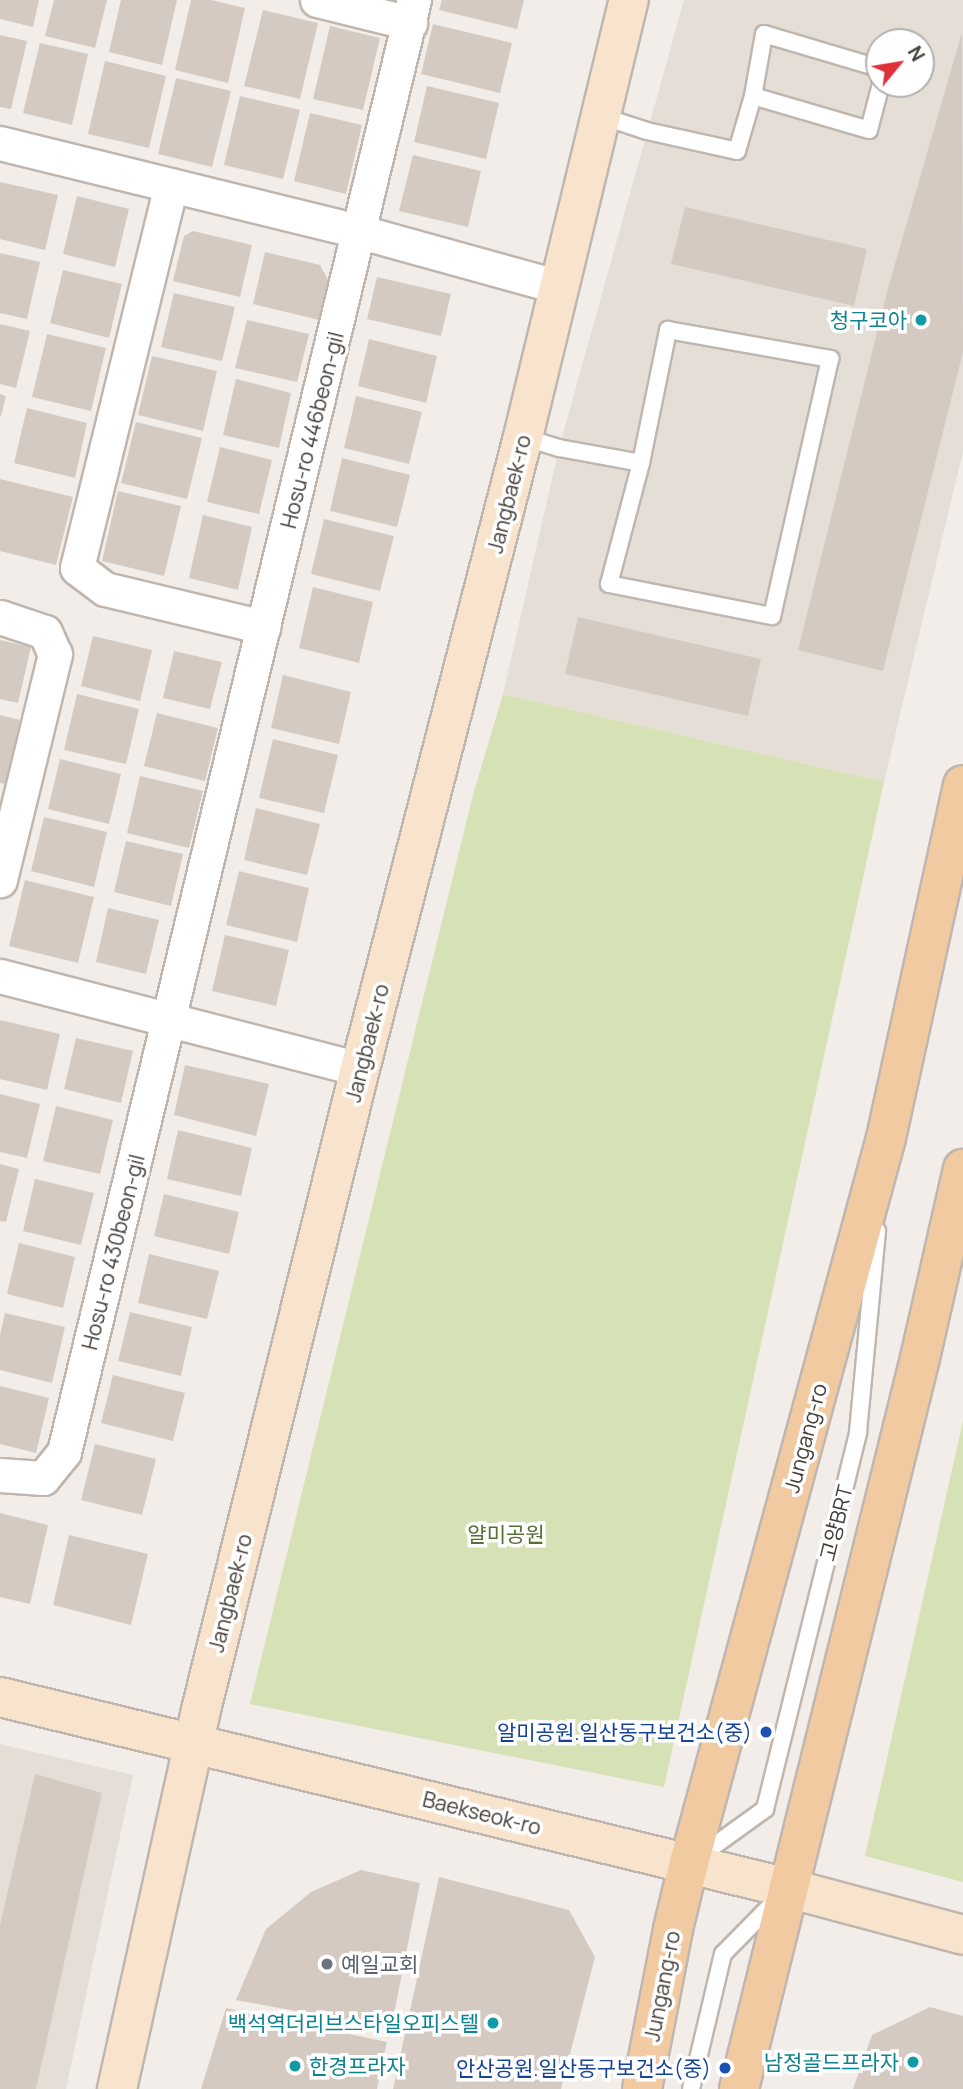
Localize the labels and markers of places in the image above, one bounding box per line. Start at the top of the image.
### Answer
place label: 청구코아 [830,307,907,333]
marker: 청구코아 [913,312,929,328]
place label: 알미공원.일산동구보건소(중) [497,1719,752,1745]
marker: 알미공원.일산동구보건소(중) [758,1724,774,1740]
place label: 예일교회 [341,1951,418,1977]
marker: 예일교회 [319,1956,335,1972]
place label: 백석역더리브스타일오피스텔 [228,2010,479,2036]
marker: 백석역더리브스타일오피스텔 [485,2015,501,2031]
place label: 남정골드프라자 [764,2049,899,2075]
place label: 한경프라자 [309,2053,406,2079]
marker: 남정골드프라자 [905,2054,921,2070]
place label: 안산공원.일산동구보건소(중) [456,2055,711,2081]
marker: 한경프라자 [287,2058,303,2074]
marker: 안산공원.일산동구보건소(중) [717,2060,733,2076]

